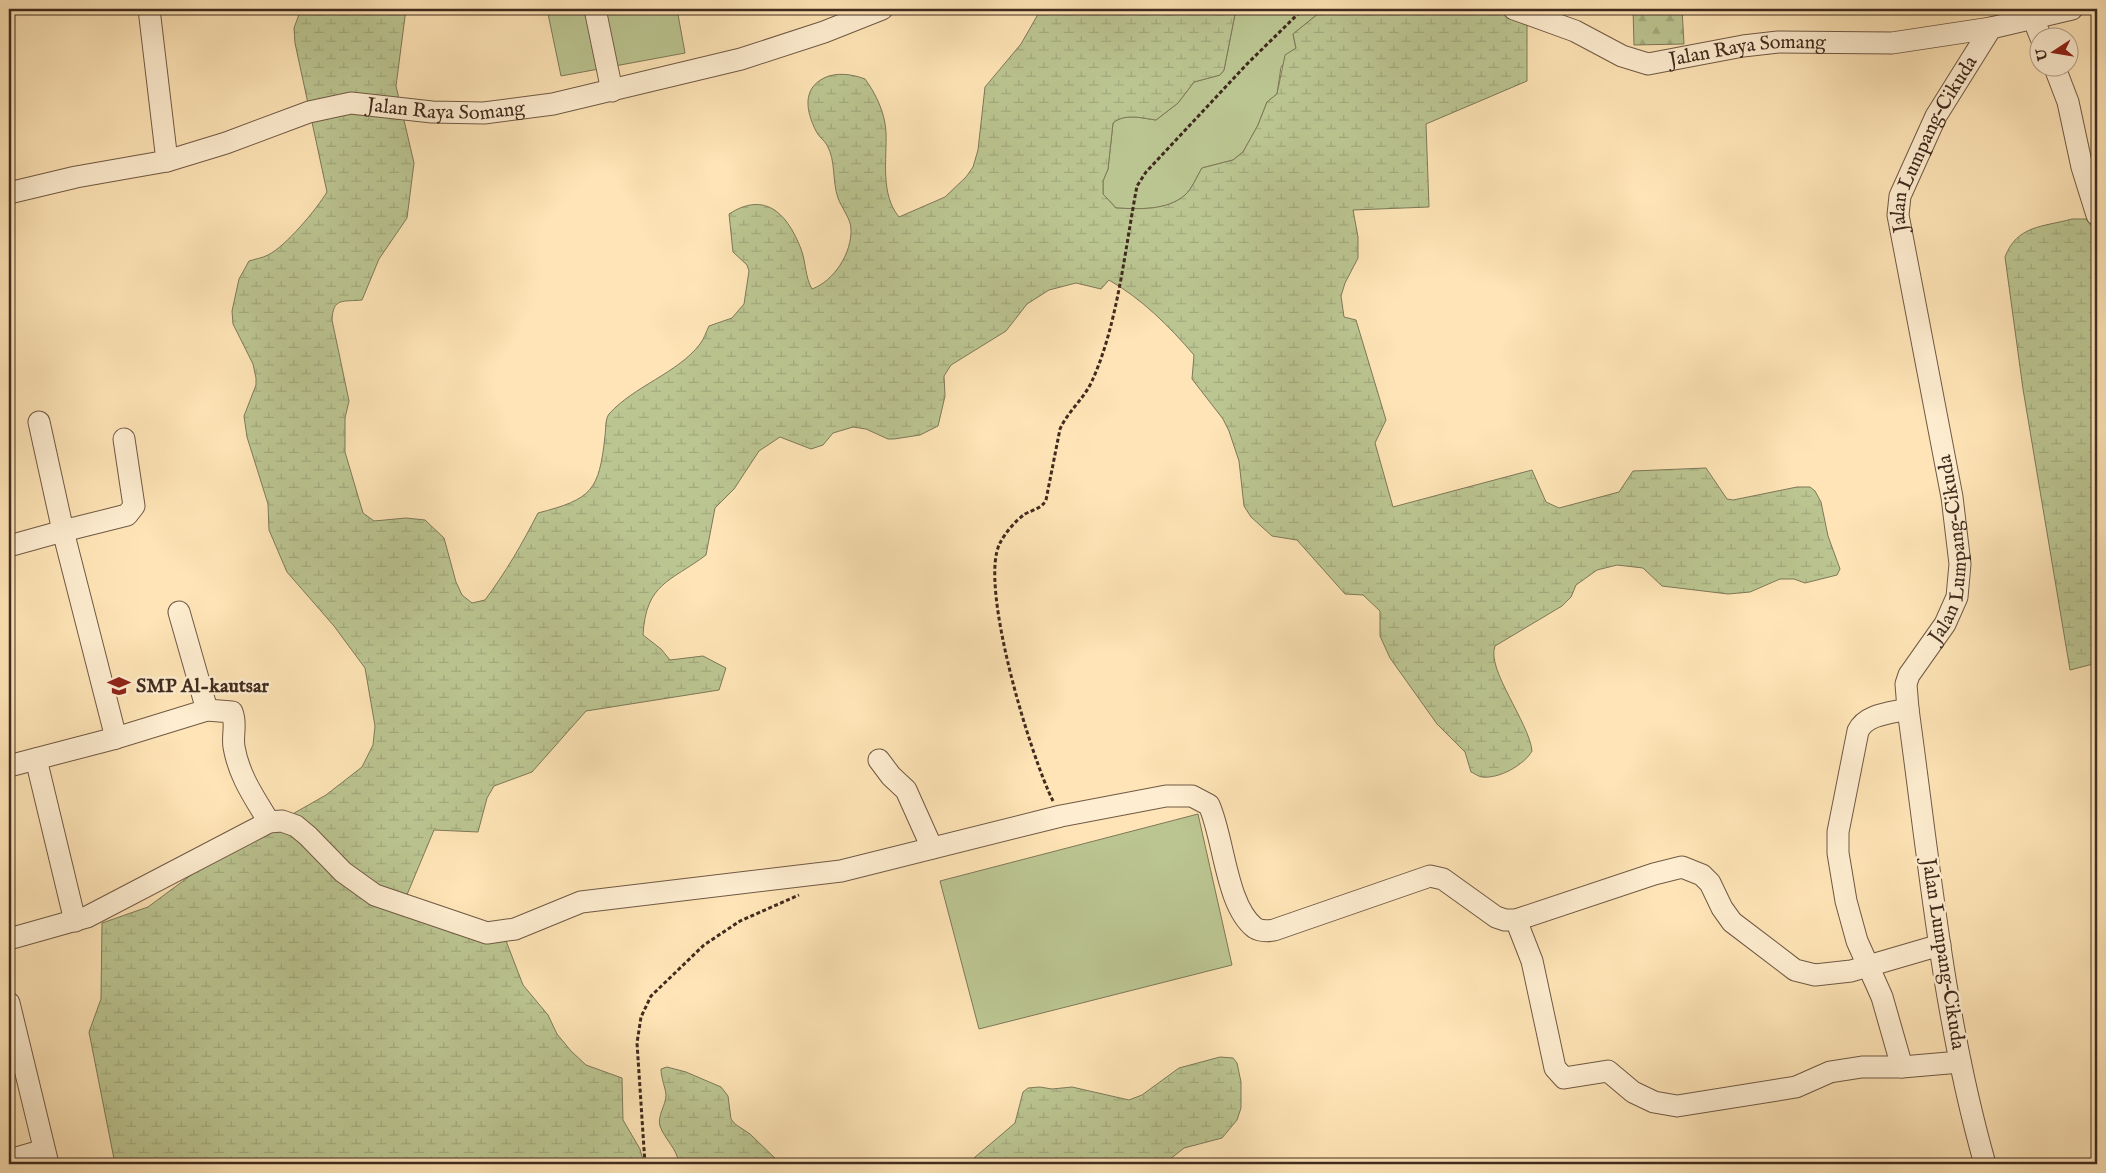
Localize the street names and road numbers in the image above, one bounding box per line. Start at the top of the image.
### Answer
street label: Jalan Raya Somang [1665,29,1827,73]
street label: Jalan Lumpang–Cikuda [1885,51,1983,237]
street label: Jalan Raya Somang [364,92,528,126]
street label: Jalan Lumpang–Cikuda [1922,453,1973,650]
street label: Jalan Lumpang–Cikuda [1915,855,1971,1052]

